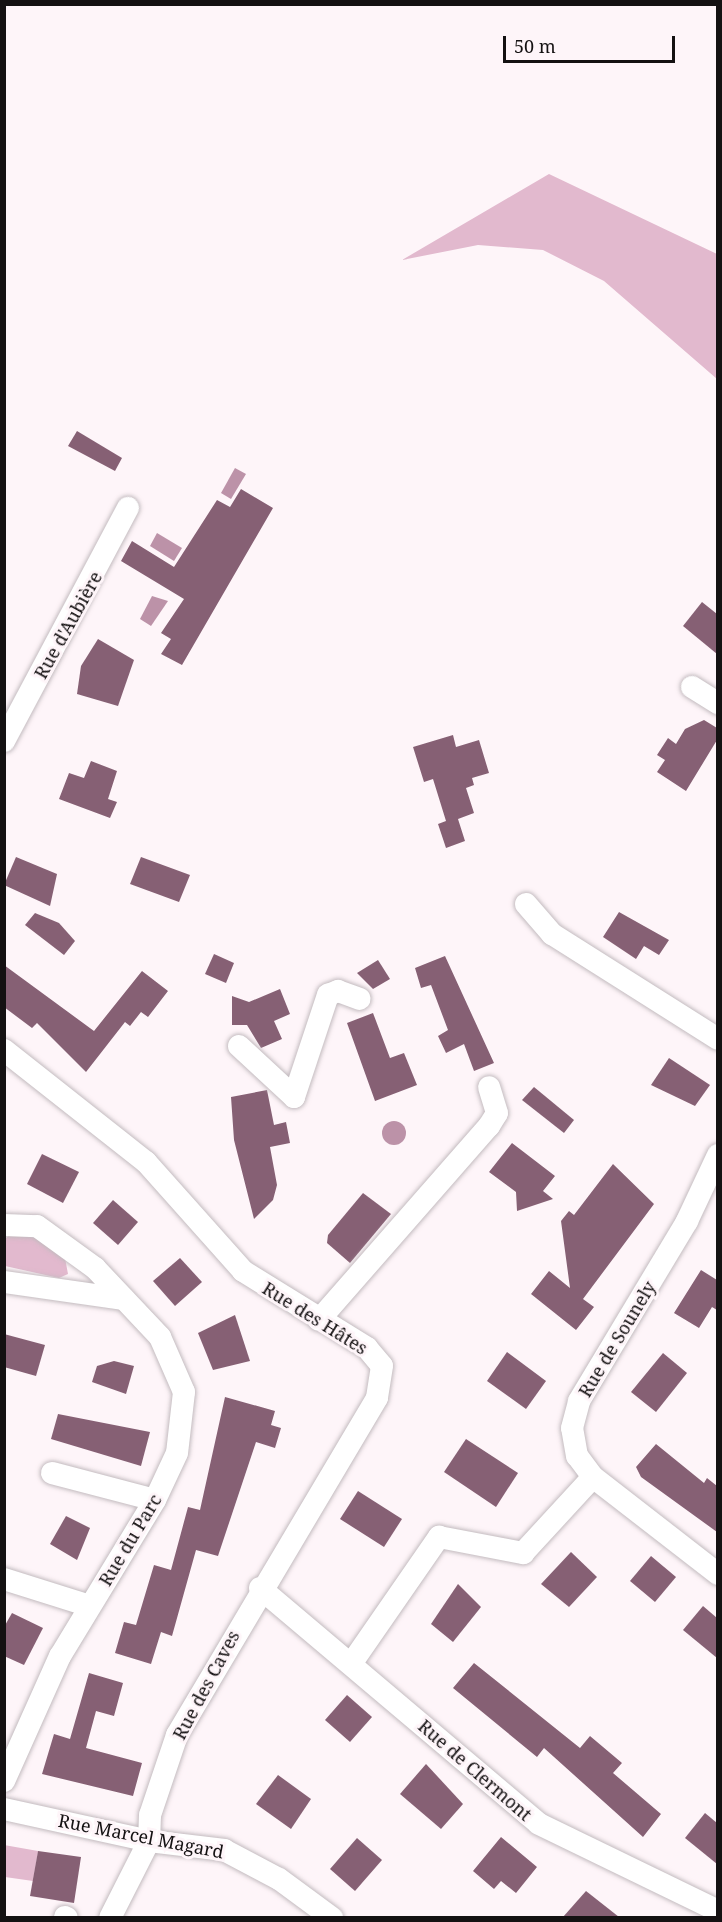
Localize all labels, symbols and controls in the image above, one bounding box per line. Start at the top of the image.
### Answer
scale bar [506,24,678,62]
text: 50 m [514,34,556,58]
street label: Rue d'Aubière [30,568,106,682]
street label: Rue des Hâtes [259,1277,371,1359]
street label: Rue de Sounely [574,1277,660,1401]
street label: Rue du Parc [94,1490,166,1590]
street label: Rue des Caves [168,1627,244,1743]
street label: Rue de Clermont [414,1715,536,1825]
street label: Rue Marcel Magard [56,1809,226,1863]

